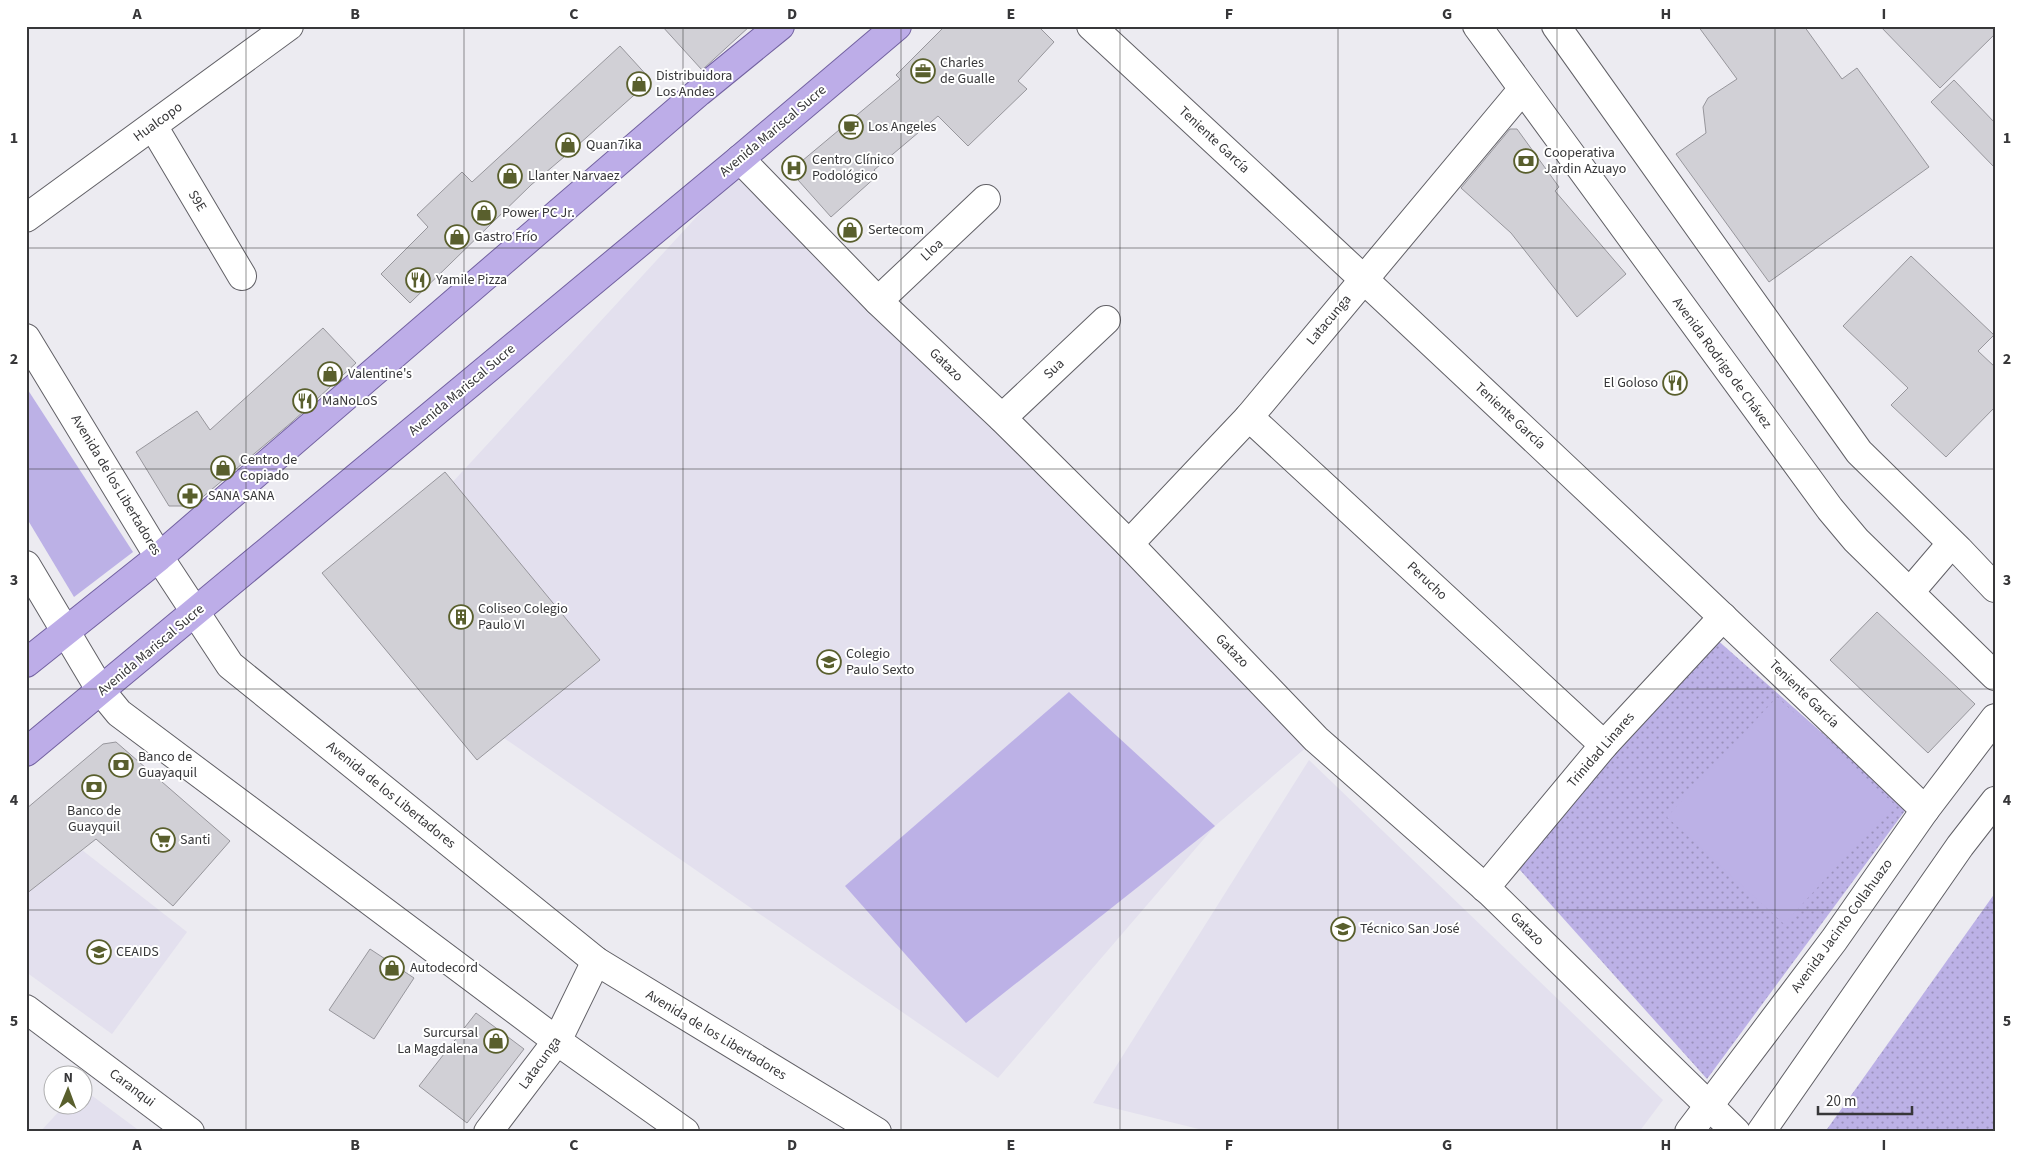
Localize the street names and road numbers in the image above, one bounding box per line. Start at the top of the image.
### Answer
street label: Avenida Mariscal Sucre [715,80,831,182]
street label: Hualcopo [129,97,187,147]
street label: Teniente García [1174,102,1254,178]
street label: S9E [183,187,211,215]
street label: Lloa [916,234,948,266]
street label: Latacunga [1302,290,1356,350]
street label: Avenida Rodrigo de Chávez [1667,293,1777,433]
street label: Avenida Mariscal Sucre [404,339,520,441]
street label: Gatazo [925,344,967,386]
street label: Sua [1039,354,1069,384]
street label: Teniente García [1470,378,1550,454]
street label: Avenida de los Libertadores [66,411,166,559]
street label: Perucho [1402,557,1452,605]
street label: Avenida Mariscal Sucre [93,599,209,701]
street label: Gatazo [1211,630,1253,672]
street label: Teniente García [1764,655,1844,733]
street label: Trinidad Linares [1563,708,1640,792]
street label: Avenida de los Libertadores [322,737,460,854]
street label: Avenida Jacinto Collahuazo [1787,855,1897,997]
street label: Gatazo [1506,908,1548,950]
street label: Avenida de los Libertadores [642,985,790,1085]
street label: Latacunga [514,1033,566,1093]
street label: Caranqui [105,1064,159,1112]

